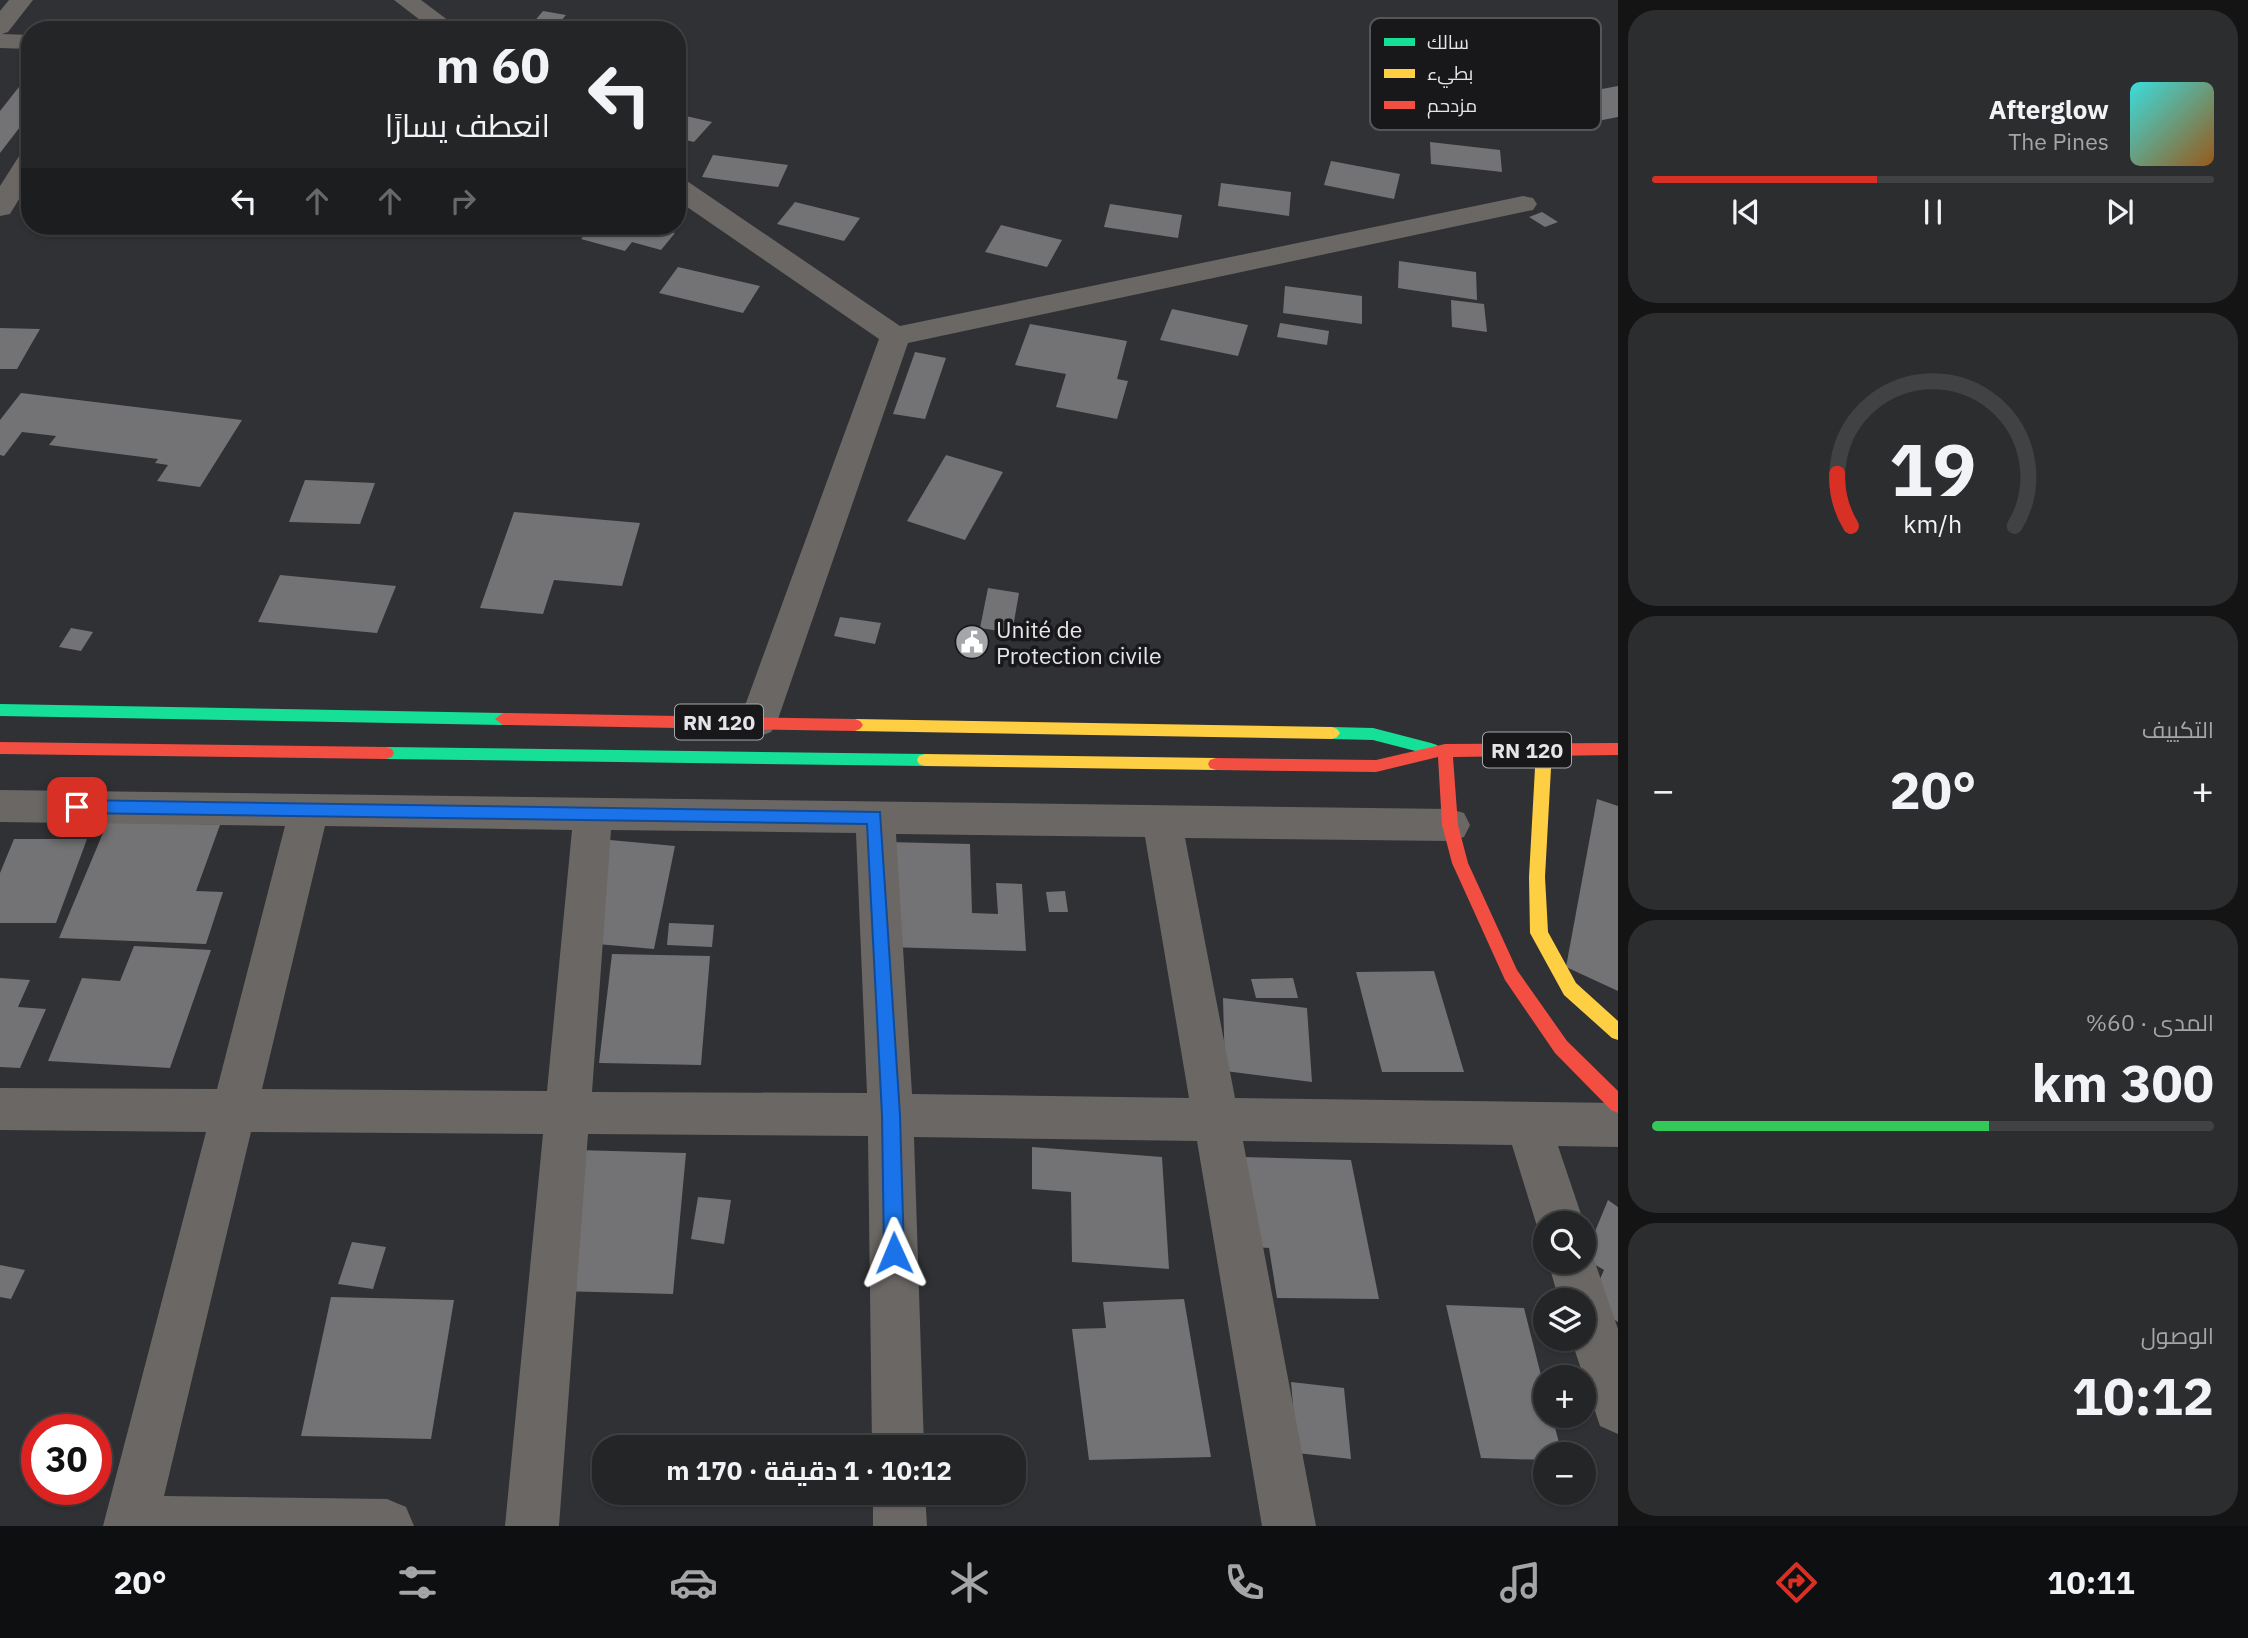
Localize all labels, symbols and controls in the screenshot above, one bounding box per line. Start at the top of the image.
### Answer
legend [1370,18,1601,130]
text: سالك [1427,30,1469,54]
text: 60 m [436,33,550,96]
icon: left [574,49,665,140]
text: بطيء [1427,61,1473,88]
text: Afterglow [1989,92,2109,126]
text: مزدحم [1427,93,1477,119]
text: انعطف يسارًا [385,104,550,146]
text: The Pines [2008,126,2109,156]
icon: left [225,182,263,220]
icon: ahead [298,182,336,220]
icon: ahead [371,182,409,220]
icon: right [444,182,482,220]
icon: previous [1727,193,1765,231]
icon: pause [1914,193,1952,231]
icon: next [2101,193,2139,231]
text: 19 [1889,421,1977,516]
text: km/h [1904,507,1962,540]
place label: Unité de Protection civile [996,614,1162,670]
public building icon: Unité de Protection civile [953,623,991,661]
road number: RN 120 [675,704,763,740]
text: التكييف [2142,714,2214,744]
road number: RN 120 [1483,732,1571,768]
text: 20° [1890,756,1976,823]
text: − [1652,765,1675,814]
text: + [2191,765,2214,814]
pin [47,777,107,837]
icon: arrive [58,788,96,826]
text: المدى · 60% [2086,1007,2214,1037]
text: 300 km [2032,1049,2214,1116]
map controls [1533,1211,1596,1505]
button: search [1533,1211,1596,1274]
position arrow [857,1216,931,1290]
button: layers [1533,1288,1596,1351]
text: الوصول [2141,1320,2214,1350]
text: 10:12 [2072,1362,2214,1429]
button: + [1533,1365,1596,1428]
speed limit sign: 30 [21,1414,112,1505]
button: − [1533,1442,1596,1505]
text: 10:12 · 1 دقيقة · 170 m [666,1453,952,1487]
icon: filters [393,1558,442,1607]
icon: car [669,1558,718,1607]
icon: climate [945,1558,994,1607]
icon: phone [1220,1558,1269,1607]
icon: music [1496,1558,1545,1607]
icon: directions [1772,1558,1821,1607]
text: 20° [113,1561,167,1603]
text: 10:11 [2047,1561,2135,1603]

